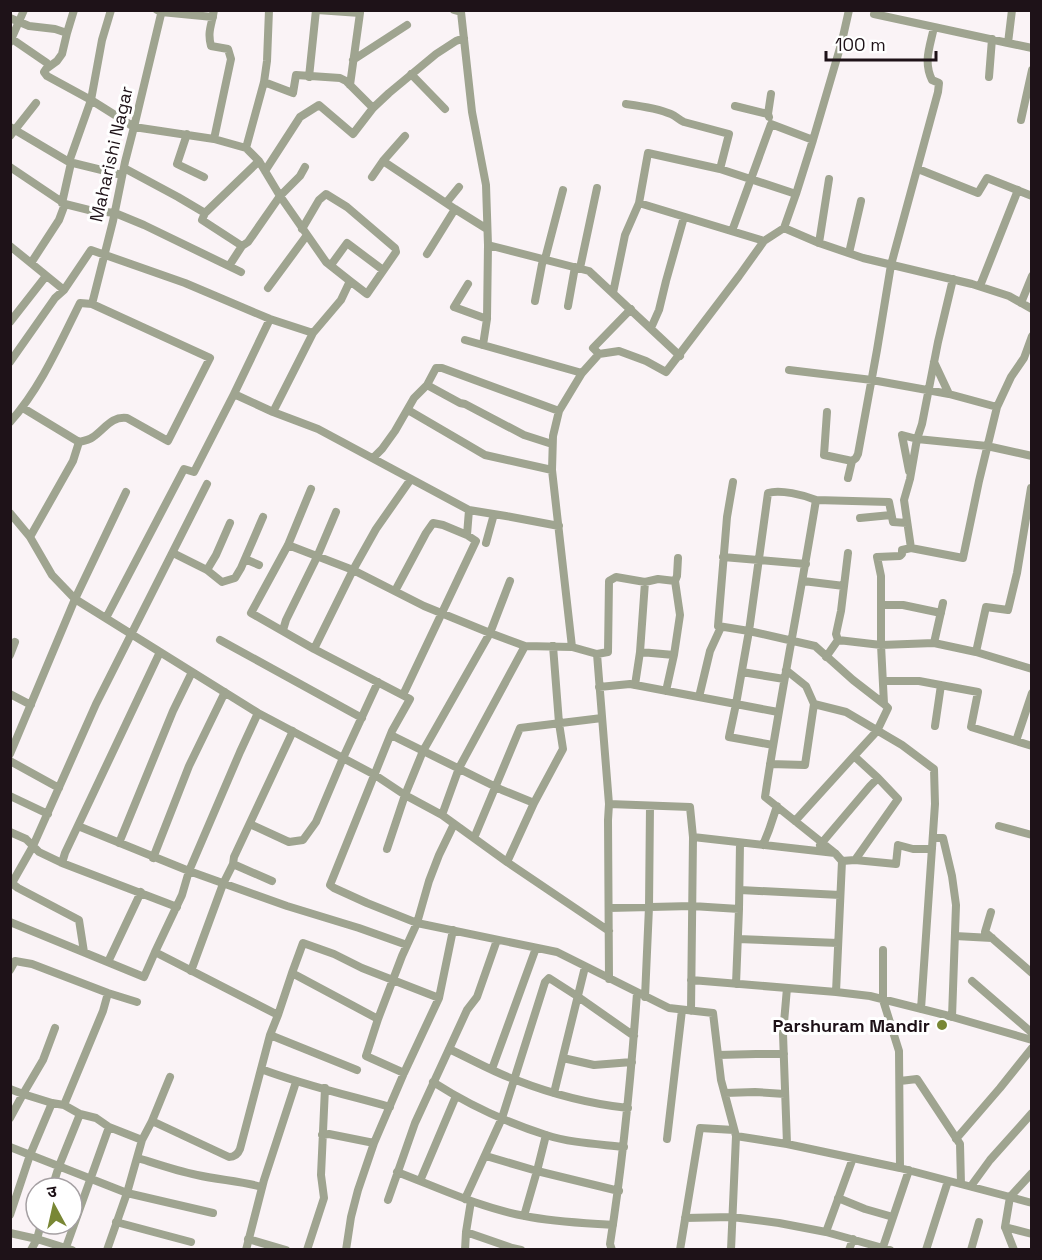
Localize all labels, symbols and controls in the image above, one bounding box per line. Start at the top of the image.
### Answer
scale bar [826,24,936,62]
text: 100 m [835,33,886,56]
street label: Maharishi Nagar [84,84,138,224]
place label: Parshuram Mandir [773,1014,930,1037]
marker: Parshuram Mandir [935,1018,949,1032]
north arrow [24,1176,84,1236]
text: उ [46,1181,59,1203]

